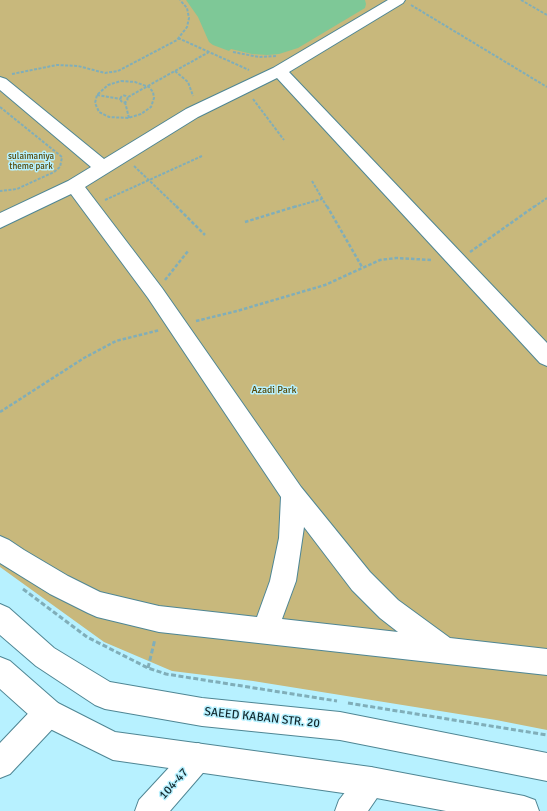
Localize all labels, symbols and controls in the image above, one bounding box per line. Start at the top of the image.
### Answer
park label: sulaimaniya theme park [8,152,54,173]
park label: Azadi Park [251,384,297,396]
street label: SAEED KABAN STR. 20 [204,705,320,731]
street label: 104-47 [156,766,192,802]

